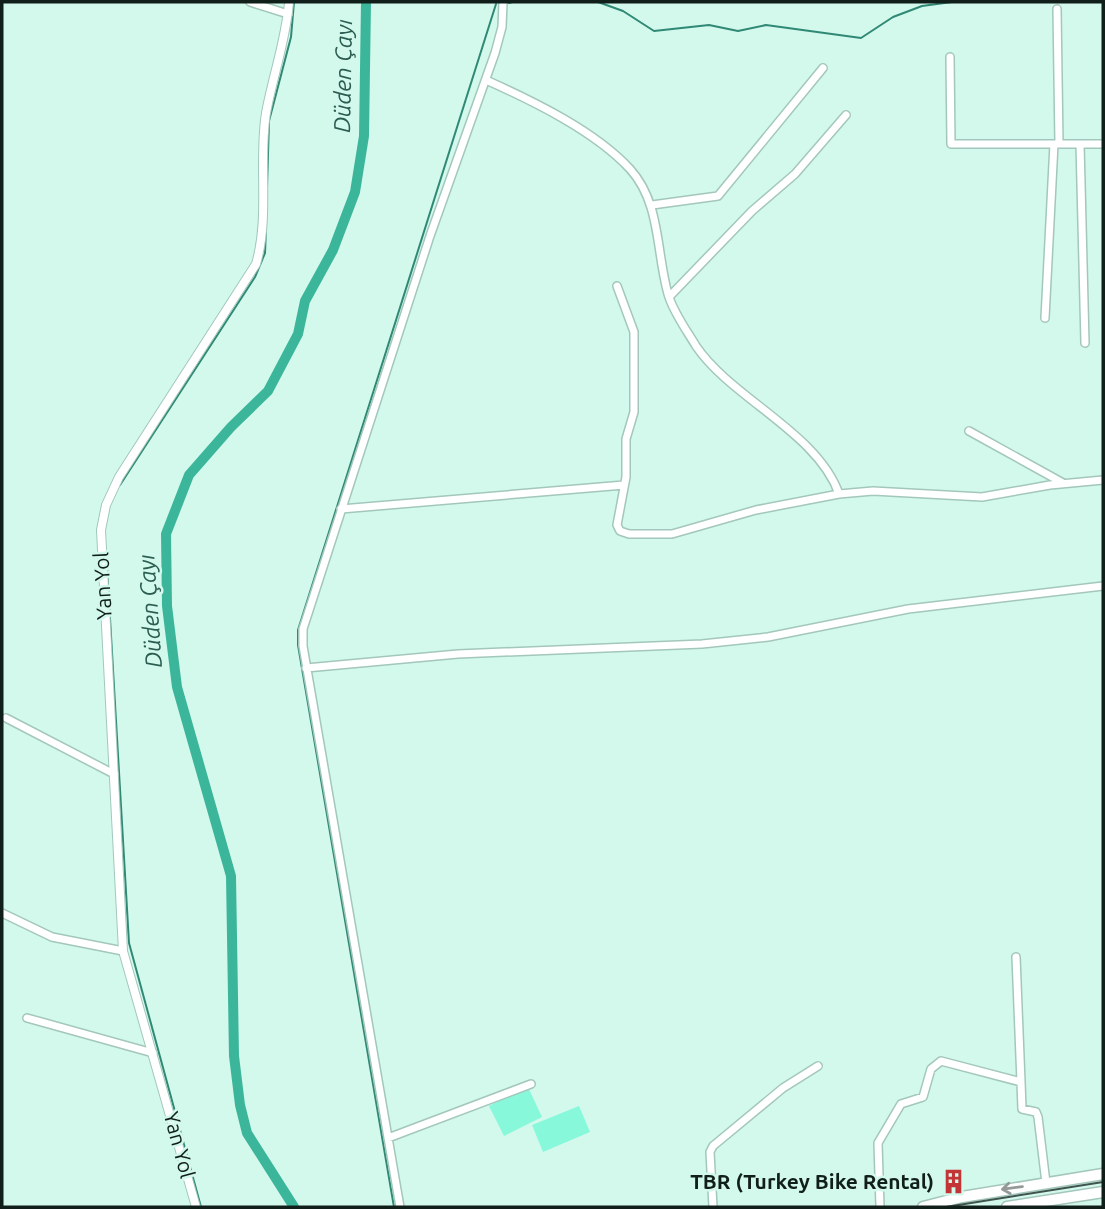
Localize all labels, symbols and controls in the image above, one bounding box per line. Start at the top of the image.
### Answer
water label: Düden Çayı [329,19,356,133]
street label: Yan Yol [88,551,116,621]
water label: Düden Çayı [133,553,166,669]
street label: Yan Yol [160,1109,200,1181]
building icon: TBR (Turkey Bike Rental) [940,1168,968,1196]
place label: TBR (Turkey Bike Rental) [690,1169,934,1193]
one-way arrow [1001,1182,1023,1195]

